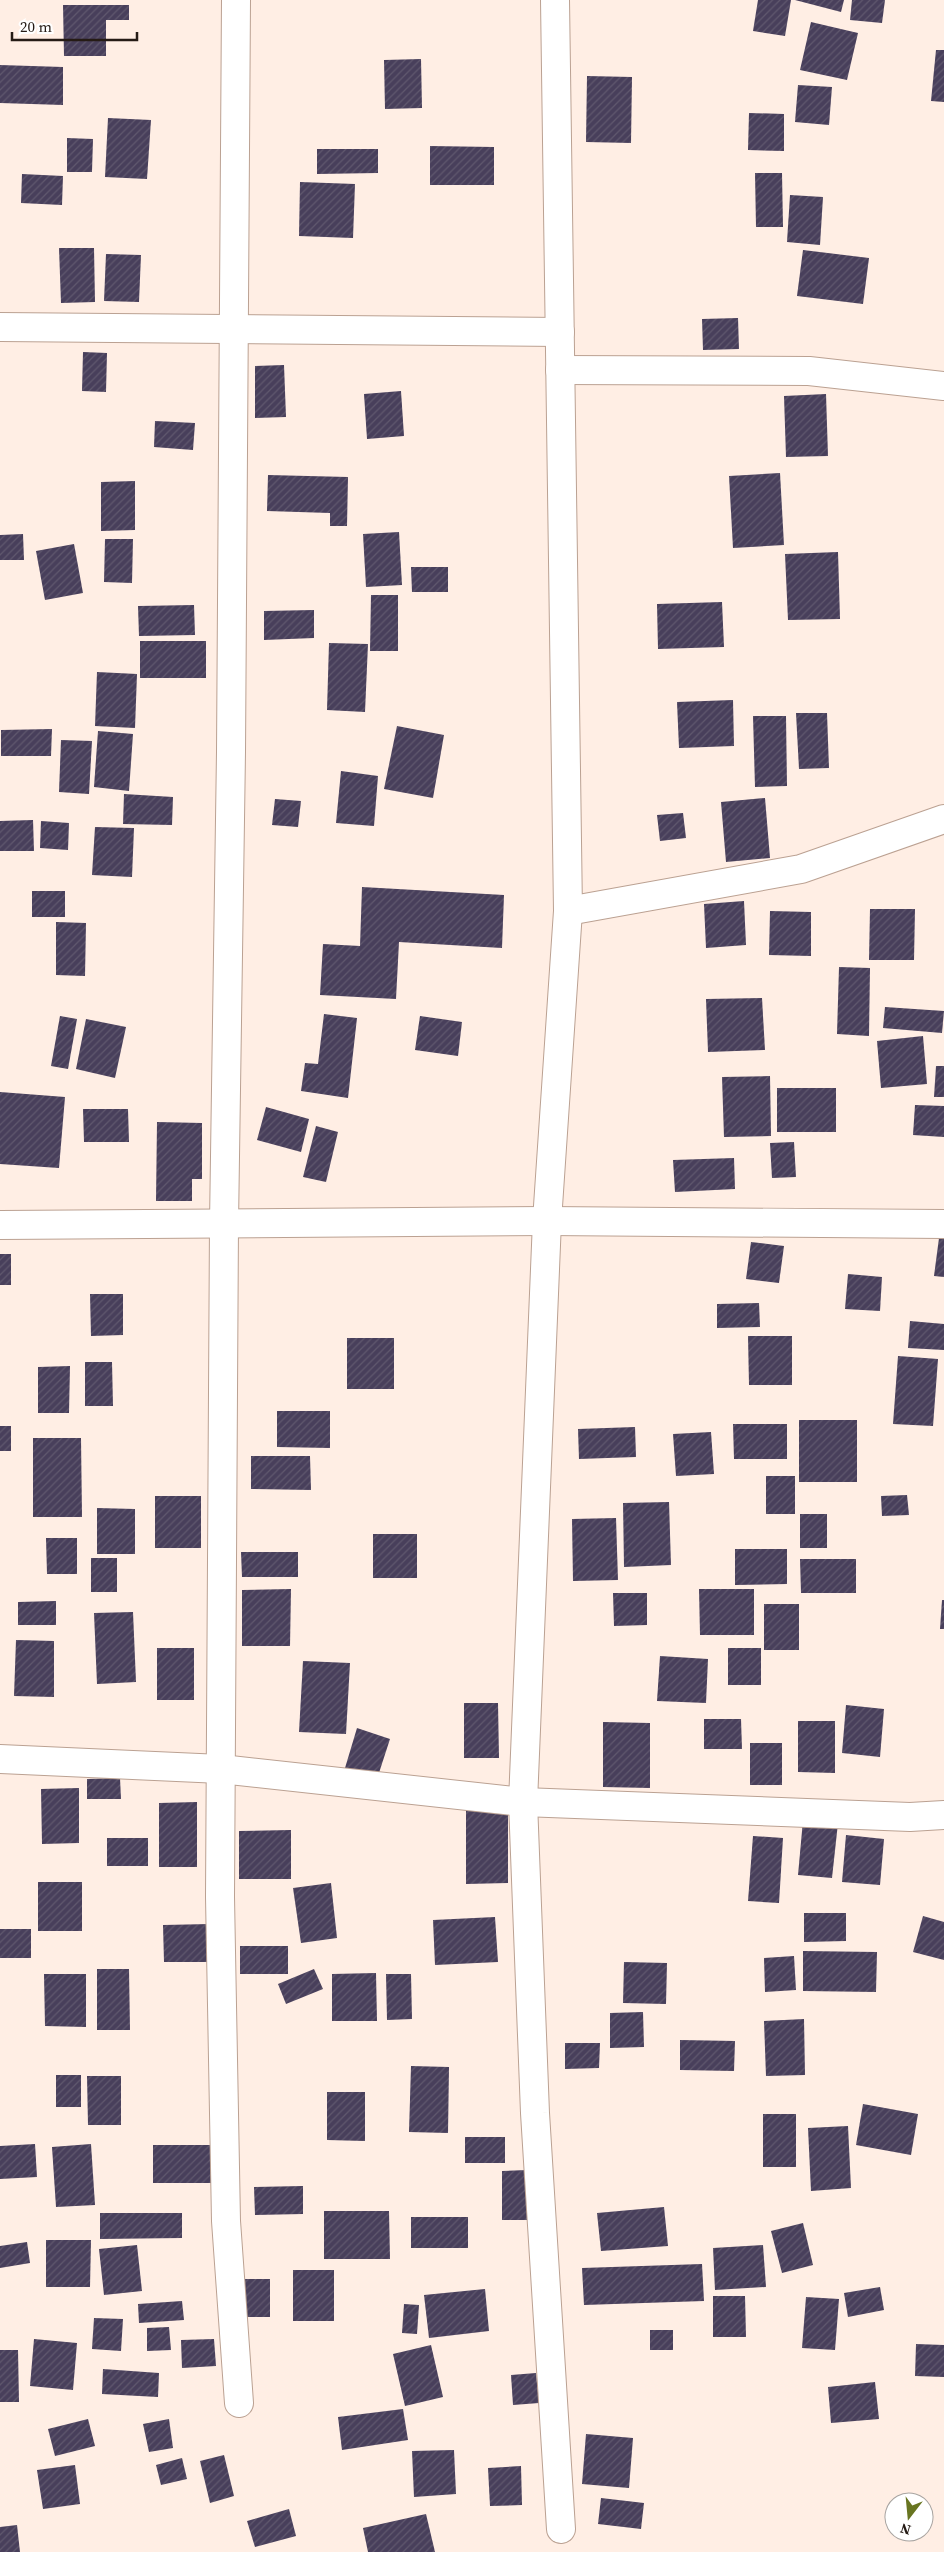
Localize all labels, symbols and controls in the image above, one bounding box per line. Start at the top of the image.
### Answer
scale bar [12,10,138,42]
text: 20 m [20,16,52,37]
north arrow [884,2492,934,2542]
text: N [898,2518,913,2541]

